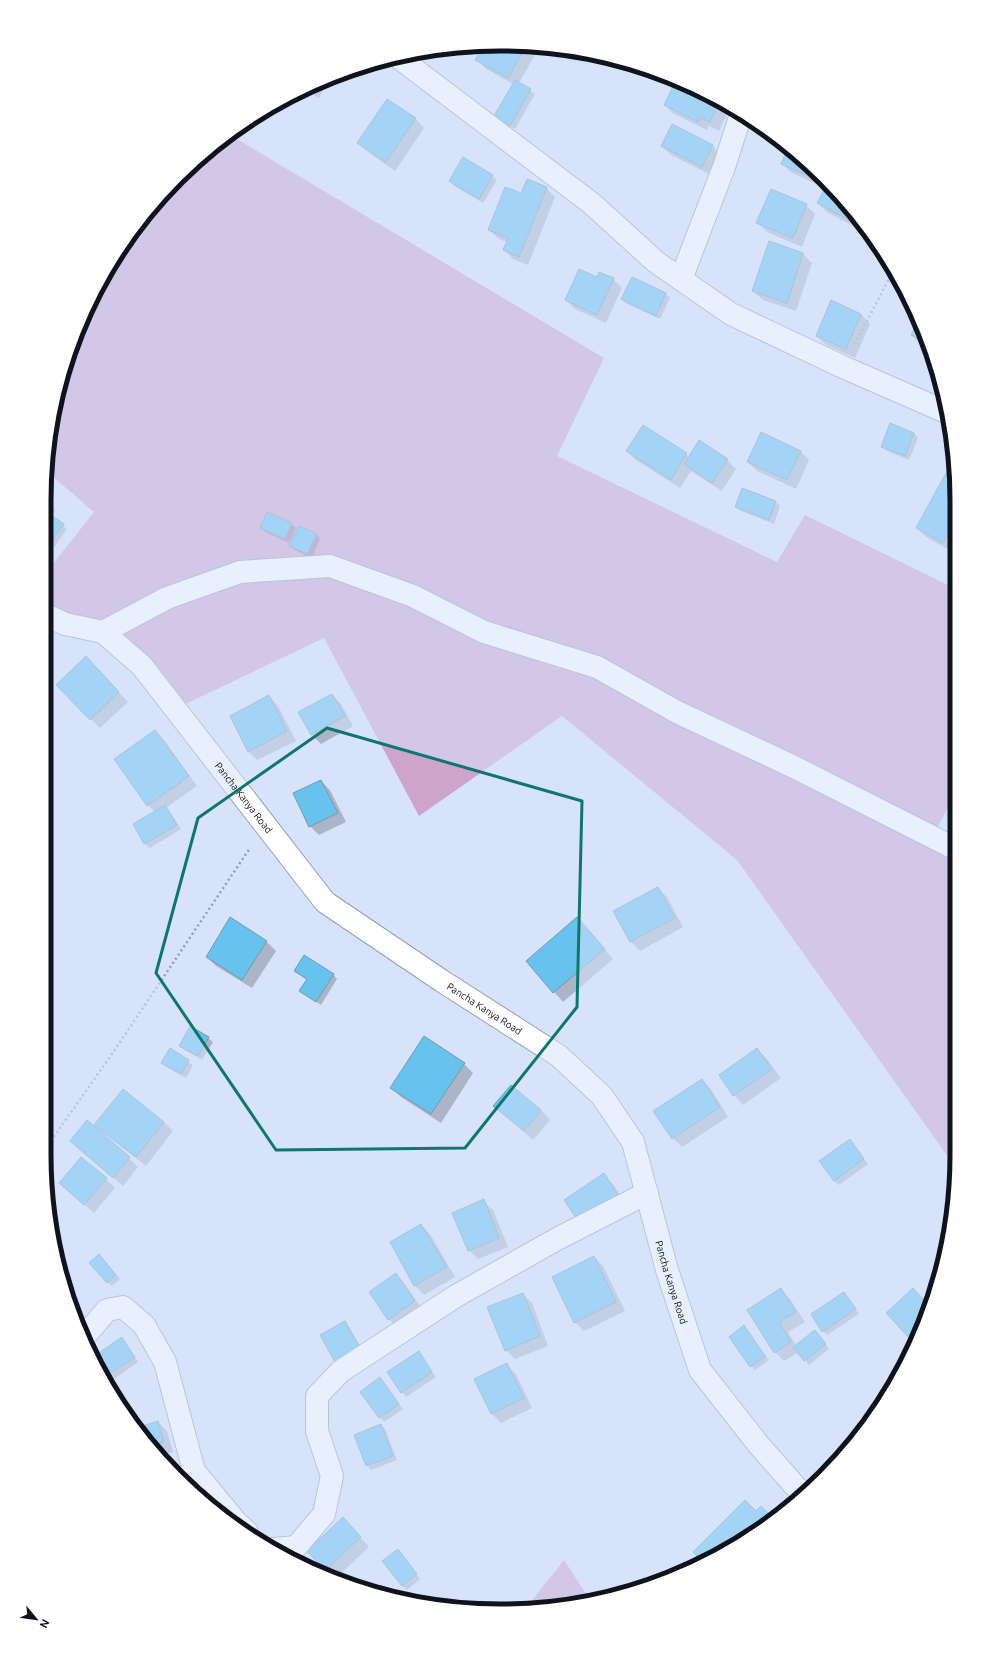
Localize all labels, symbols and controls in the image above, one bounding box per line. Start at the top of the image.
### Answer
street label: Pancha Kanya Road [213,760,275,836]
street label: Pancha Kanya Road [445,981,524,1037]
street label: Pancha Kanya Road [653,1239,689,1326]
north arrow [16,1599,56,1639]
text: N [38,1617,52,1630]

